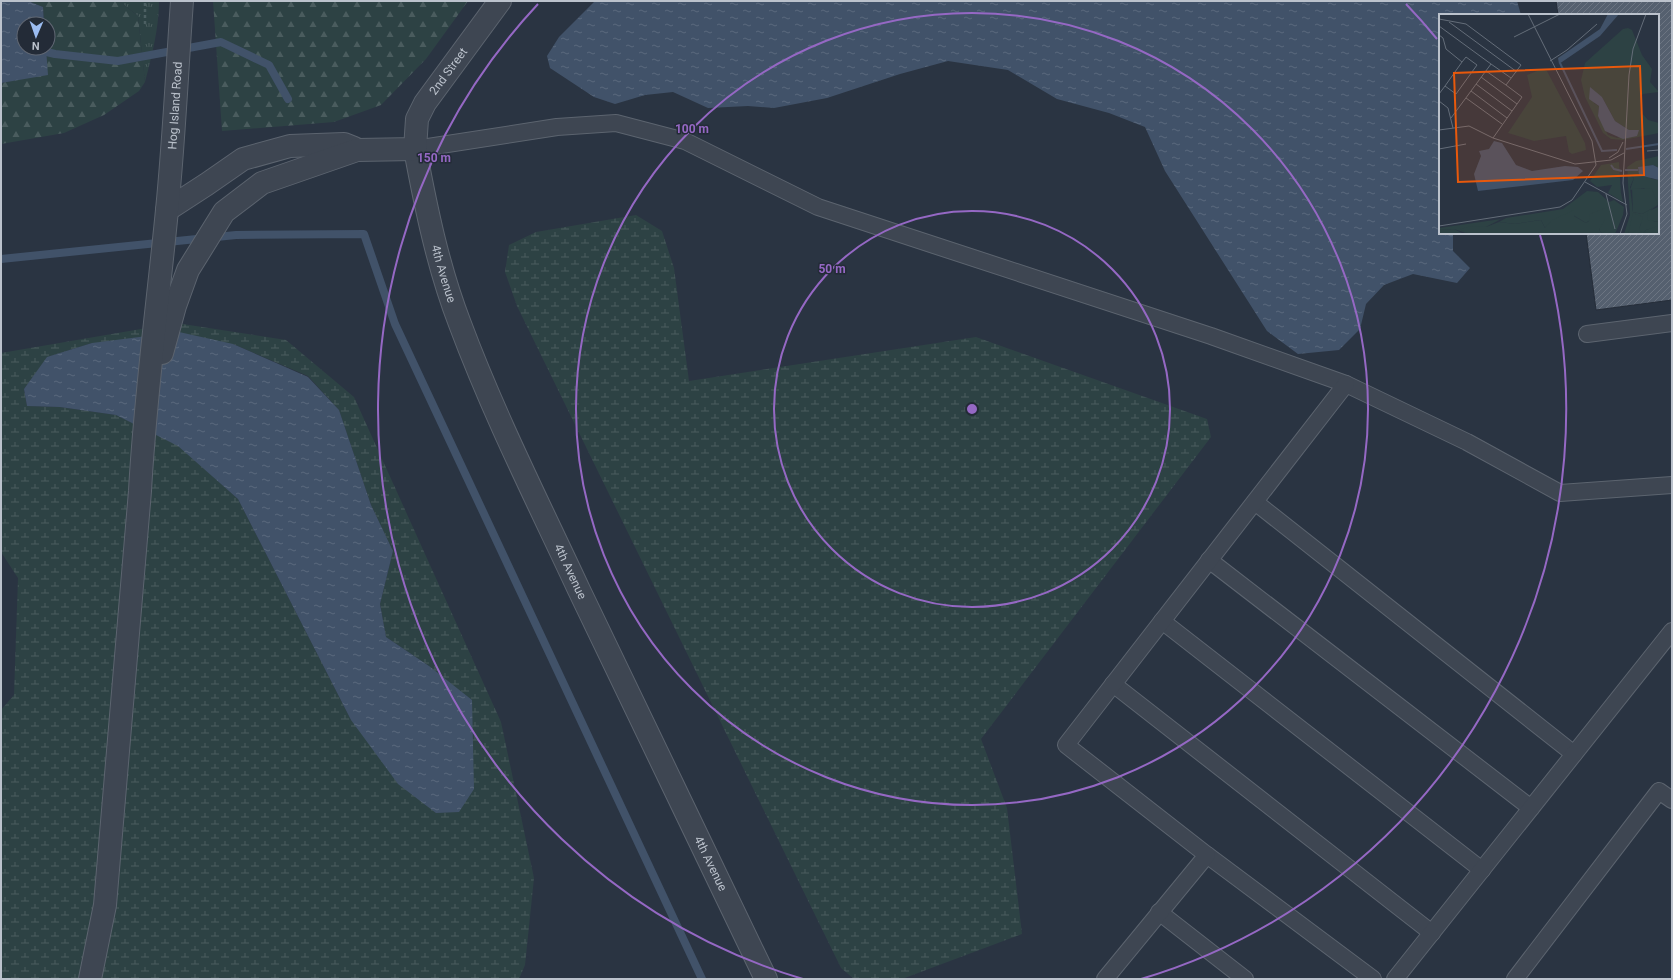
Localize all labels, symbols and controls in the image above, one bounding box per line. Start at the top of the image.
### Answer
inset map [1439,14,1659,234]
north arrow [16,16,56,56]
text: N [31,39,40,52]
street label: 2nd Street [426,45,470,98]
street label: Hog Island Road [165,61,185,150]
text: 100 m [675,122,709,136]
text: 150 m [417,151,451,165]
street label: 4th Avenue [429,243,459,304]
text: 50 m [818,262,846,276]
centre of rings [965,402,979,416]
street label: 4th Avenue [551,542,589,601]
street label: 4th Avenue [691,834,730,893]

